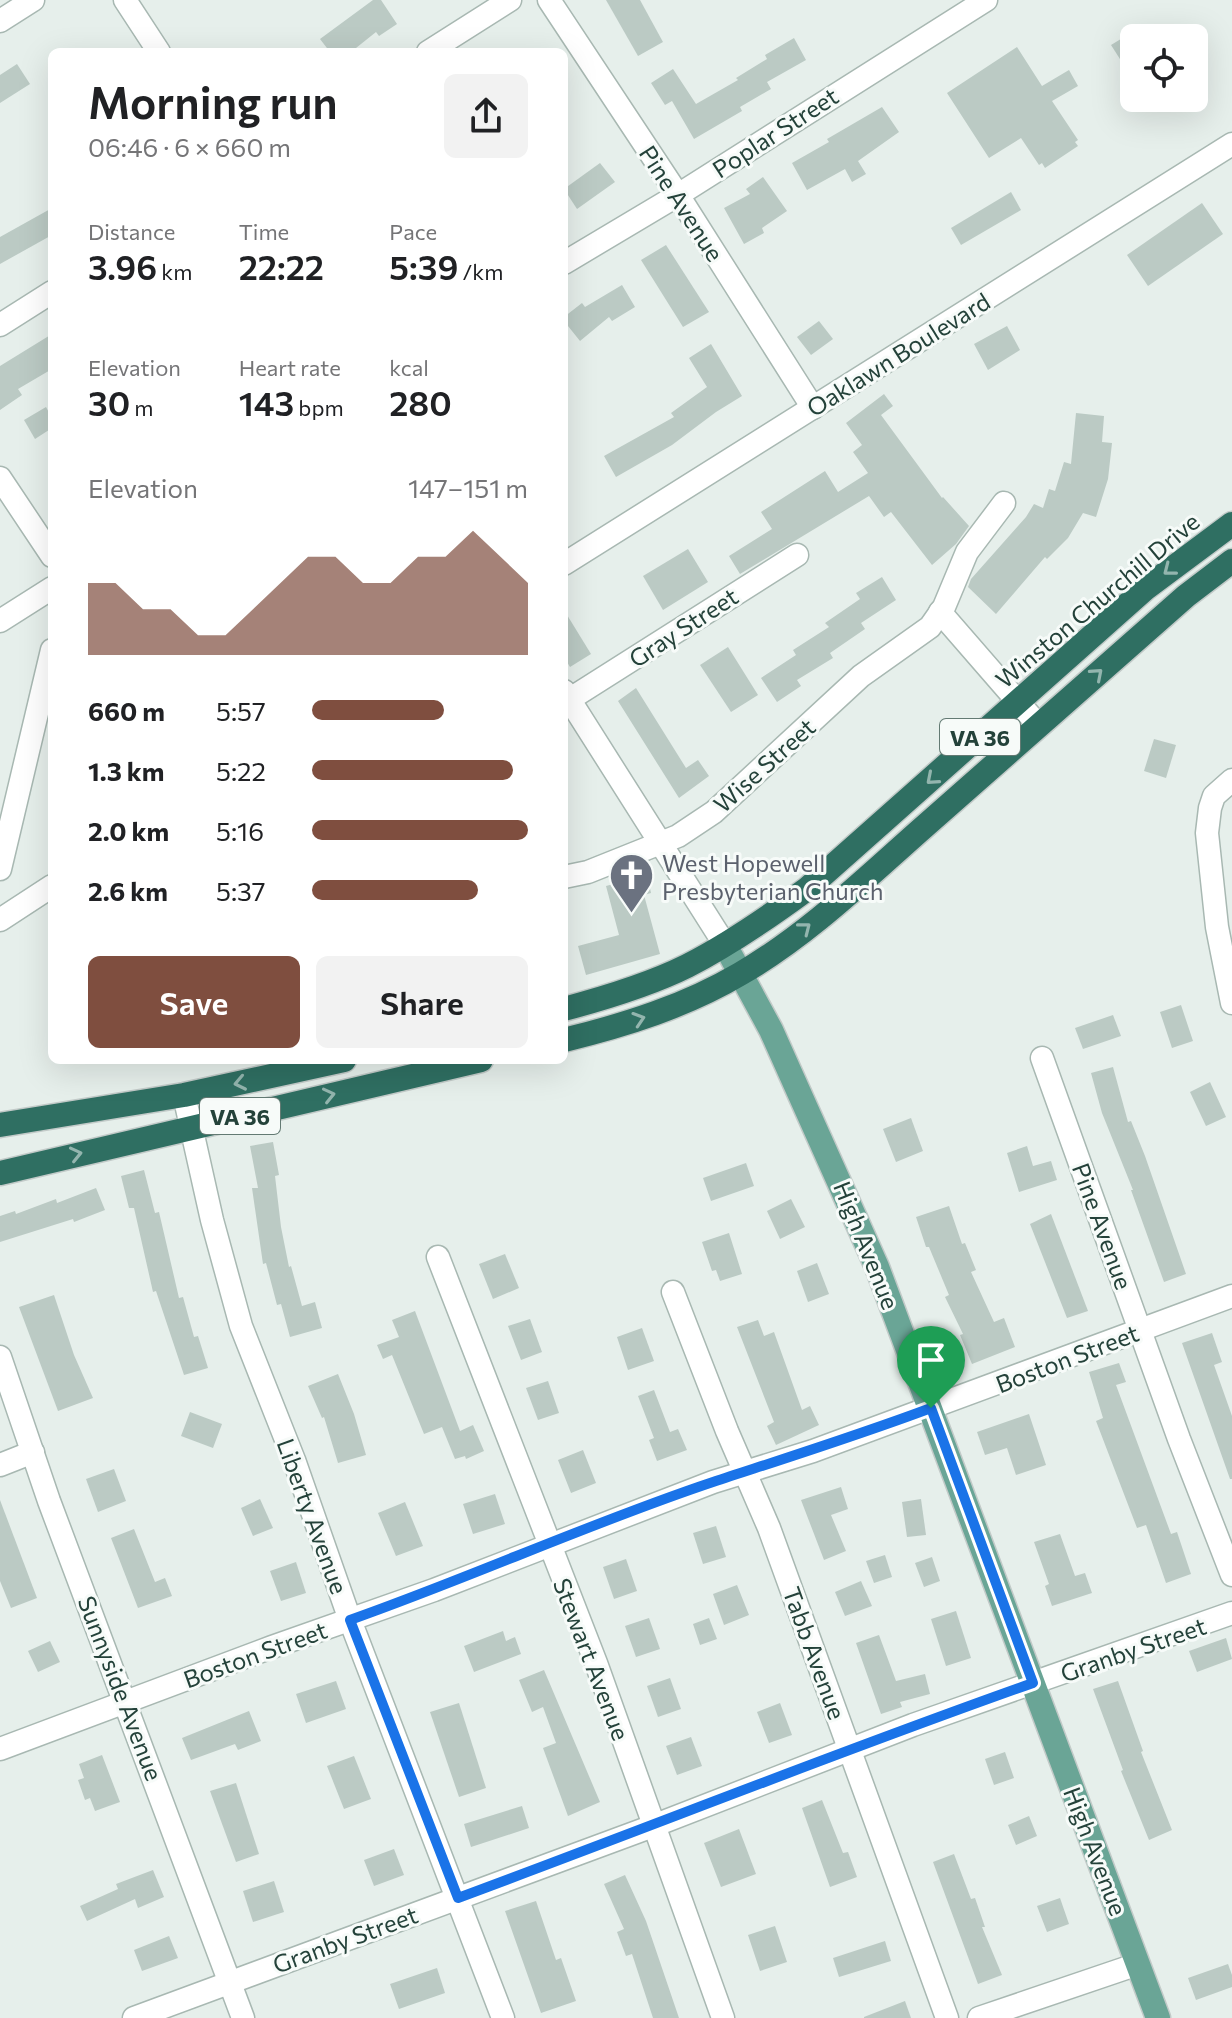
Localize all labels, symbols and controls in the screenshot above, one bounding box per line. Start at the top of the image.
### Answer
map controls [1120,24,1208,112]
button: locate [1120,24,1208,112]
text: Morning run [88,74,338,128]
button: share [444,74,528,158]
street label: Poplar Street [707,81,843,183]
text: 06:46 · 6 × 660 m [88,131,291,162]
street label: Pine Avenue [634,140,730,266]
text: Distance [88,218,175,245]
text: Time [239,218,289,245]
text: Pace [389,218,437,245]
text: 3.96 [88,245,157,287]
text: 22:22 [239,245,324,287]
text: 5:39 [389,245,458,287]
text: km [157,258,192,285]
text: /km [458,258,503,285]
street label: Oaklawn Boulevard [801,286,995,422]
text: Elevation [88,354,181,381]
text: Heart rate [239,354,341,381]
text: kcal [389,354,429,381]
text: 30 [88,381,130,423]
text: 143 [239,381,294,423]
text: 280 [389,381,452,423]
text: m [130,394,154,421]
text: bpm [294,394,344,421]
text: Elevation [88,472,198,503]
text: 147–151 m [408,472,528,503]
street label: Winston Churchill Drive [989,506,1205,694]
one-way arrow [1163,560,1178,574]
street label: Gray Street [623,581,743,673]
one-way arrow [1088,670,1103,684]
text: 660 m [88,695,165,726]
text: 5:57 [216,695,266,726]
street label: Wise Street [707,712,821,818]
road number: VA 36 [940,719,1020,755]
text: 1.3 km [88,755,164,786]
text: 5:22 [216,755,266,786]
one-way arrow [927,769,942,784]
text: 2.0 km [88,815,169,846]
text: 5:16 [216,815,264,846]
place label: West Hopewell Presbyterian Church [662,848,884,905]
church icon: West Hopewell Presbyterian Church [607,852,655,915]
text: 2.6 km [88,875,168,906]
text: 5:37 [216,875,266,906]
one-way arrow [796,923,810,938]
button: Save [88,956,300,1048]
button: Share [316,956,528,1048]
one-way arrow [632,1012,645,1028]
one-way arrow [233,1074,247,1091]
one-way arrow [322,1087,335,1104]
road number: VA 36 [200,1098,280,1134]
one-way arrow [68,1146,82,1163]
street label: Pine Avenue [1067,1159,1139,1293]
street label: High Avenue [828,1177,906,1313]
street label: Boston Street [991,1317,1143,1399]
pin [897,1326,965,1408]
icon: arrive [909,1338,953,1382]
street label: Liberty Avenue [271,1434,355,1598]
street label: Stewart Avenue [548,1574,636,1744]
street label: Tabb Avenue [778,1583,852,1723]
street label: Sunnyside Avenue [72,1592,170,1784]
street label: Granby Street [1056,1610,1210,1687]
street label: Boston Street [179,1615,331,1693]
street label: High Avenue [1058,1783,1134,1919]
street label: Granby Street [269,1899,422,1979]

